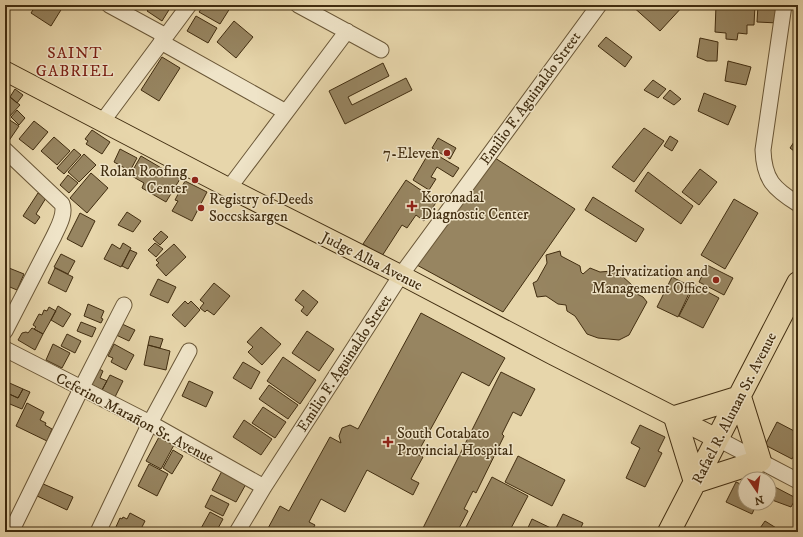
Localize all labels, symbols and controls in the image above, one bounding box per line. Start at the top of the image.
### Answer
street label: Emilio F. Aguinaldo Street [476,28,585,169]
district label: SAINT GABRIEL [36,43,114,81]
place label: 7-Eleven [383,144,439,163]
marker: 7-Eleven [442,148,452,158]
place label: Rolan Roofing Center [100,162,188,198]
marker: Rolan Roofing Center [190,175,200,185]
place label: Koronadal Diagnostic Center [421,188,529,224]
place label: Registry of Deeds Soccsksargen [209,190,313,226]
marker: Koronadal Diagnostic Center [406,200,418,212]
marker: Registry of Deeds Soccsksargen [196,203,206,213]
street label: Judge Alba Avenue [316,227,426,295]
place label: Privatization and Management Office [592,262,709,298]
marker: Privatization and Management Office [711,275,721,285]
street label: Emilio F. Aguinaldo Street [293,291,396,436]
street label: Rafael R. Alunan Sr. Avenue [688,329,781,487]
street label: Ceferino Marañon Sr. Avenue [53,369,217,468]
place label: South Cotabato Provincial Hospital [397,424,513,460]
marker: South Cotabato Provincial Hospital [382,436,394,448]
north arrow [737,471,777,511]
text: N [753,492,765,508]

